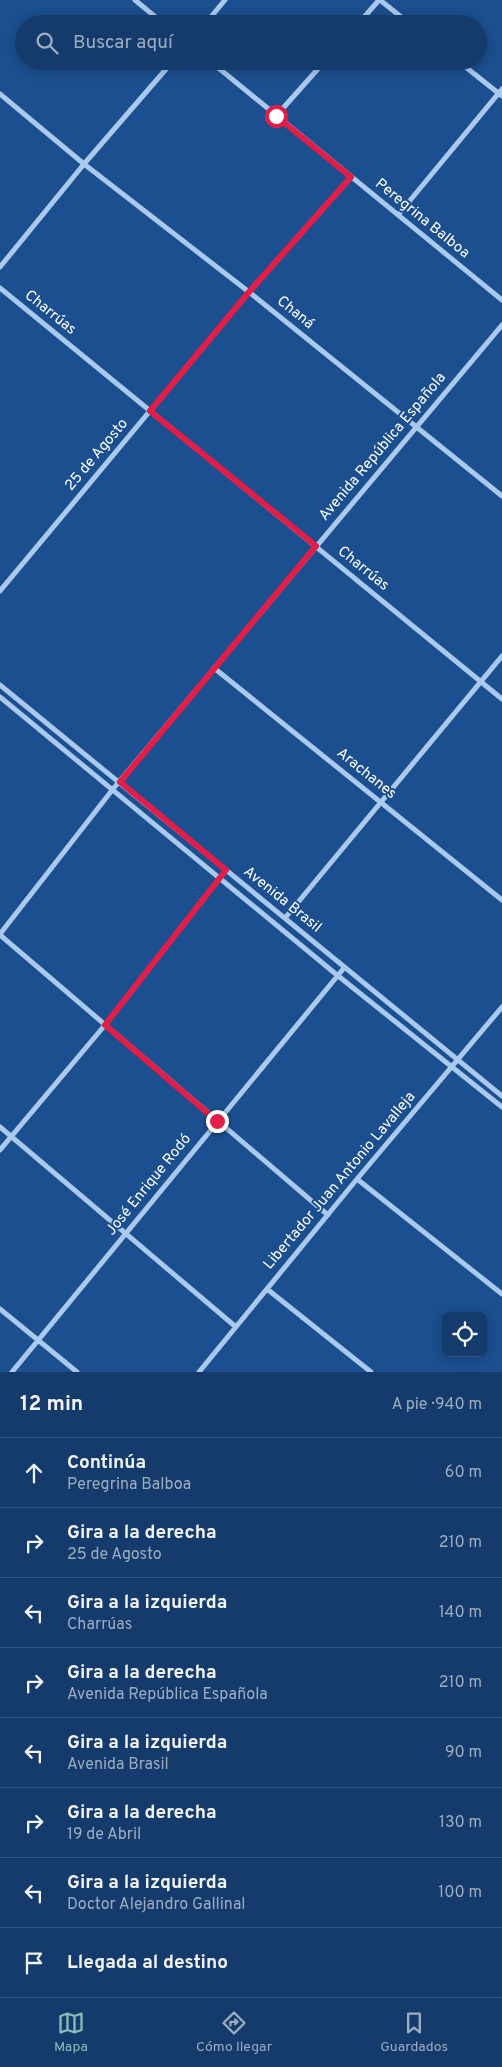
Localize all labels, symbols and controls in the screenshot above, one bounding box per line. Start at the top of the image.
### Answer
search box [15,15,487,70]
icon: search [33,29,61,57]
text: Buscar aquí [73,31,173,55]
route start [265,105,288,128]
street label: Peregrina Balboa [371,175,473,263]
street label: Charrúas [20,286,80,340]
street label: Chaná [272,292,318,334]
street label: Avenida República Española [315,369,451,525]
street label: 25 de Agosto [61,415,133,495]
street label: Charrúas [333,542,393,596]
street label: Arachanes [332,744,400,804]
street label: Avenida Brasil [239,863,325,937]
street label: Libertador Juan Antonio Lavalleja [260,1088,420,1274]
route end [206,1110,229,1133]
street label: José Enrique Rodó [102,1130,196,1240]
map controls [442,1312,487,1357]
button: locate [442,1312,487,1357]
text: 12 min [20,1391,83,1418]
text: A pie · 940 m [392,1395,482,1415]
text: Continúa [67,1451,146,1475]
icon: ahead [20,1459,48,1487]
text: 60 m [445,1463,482,1483]
text: Peregrina Balboa [67,1475,191,1495]
text: Gira a la derecha [67,1521,217,1545]
icon: right [20,1529,48,1557]
text: 210 m [439,1533,482,1553]
text: 25 de Agosto [67,1545,162,1565]
text: Gira a la izquierda [67,1591,227,1615]
icon: left [20,1599,48,1627]
text: 140 m [439,1603,482,1623]
text: Charrúas [67,1615,132,1635]
text: Gira a la derecha [67,1661,217,1685]
icon: right [20,1669,48,1697]
text: 210 m [439,1673,482,1693]
text: Avenida República Española [67,1685,268,1705]
text: Gira a la izquierda [67,1731,227,1755]
icon: left [20,1739,48,1767]
text: 90 m [445,1743,482,1763]
text: Avenida Brasil [67,1755,169,1775]
text: Gira a la derecha [67,1801,217,1825]
icon: right [20,1809,48,1837]
text: 130 m [439,1813,482,1833]
text: 19 de Abril [67,1825,141,1845]
text: Gira a la izquierda [67,1871,227,1895]
icon: left [20,1879,48,1907]
text: 100 m [438,1883,482,1903]
text: Doctor Alejandro Gallinal [67,1895,246,1915]
icon: arrive [20,1949,48,1977]
text: Llegada al destino [67,1951,228,1975]
tab: Mapa [54,2009,88,2056]
tab: Cómo llegar [196,2009,272,2056]
tab: Guardados [380,2009,448,2056]

